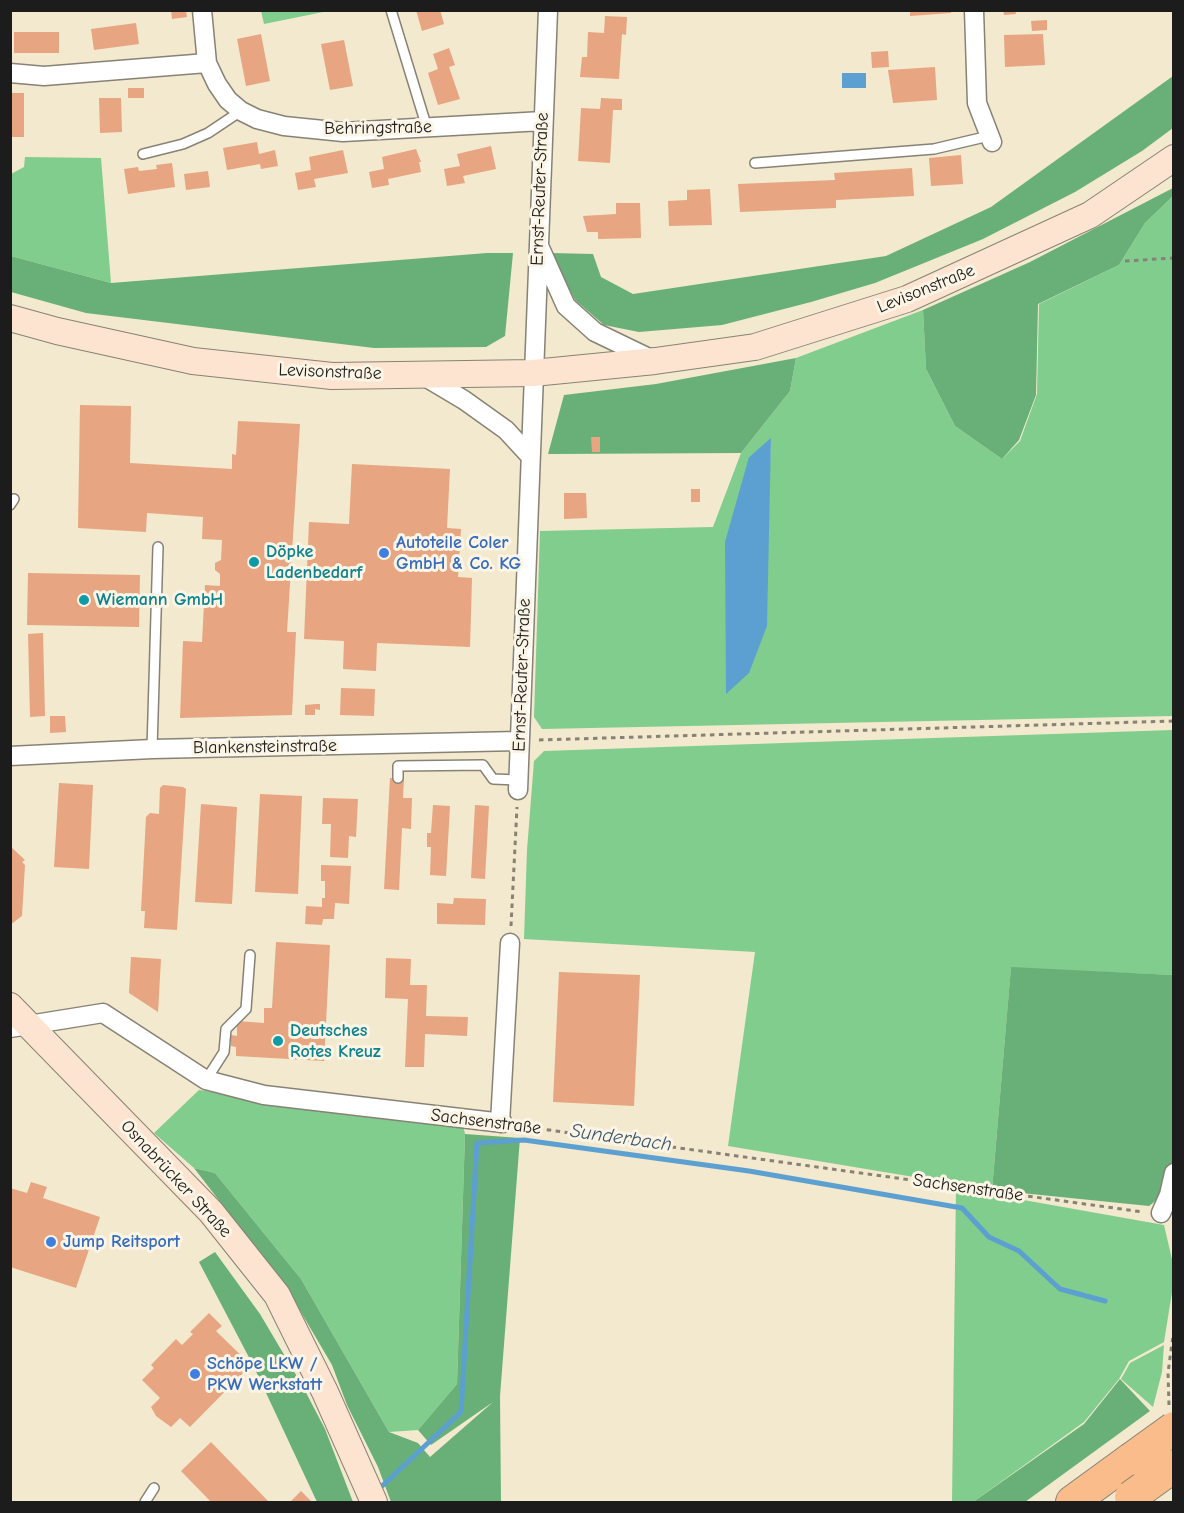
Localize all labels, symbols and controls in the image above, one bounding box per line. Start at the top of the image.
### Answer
street label: Ernst-Reuter-Straße [527,112,553,266]
street label: Behringstraße [324,116,432,140]
street label: Levisonstraße [874,260,978,318]
street label: Levisonstraße [278,359,382,385]
place label: Autoteile Coler GmbH & Co. KG [396,532,521,574]
place label: Döpke Ladenbedarf [266,541,362,584]
marker: Autoteile Coler GmbH & Co. KG [377,546,391,560]
marker: Döpke Ladenbedarf [247,555,261,569]
place label: Wiemann GmbH [96,589,223,611]
marker: Wiemann GmbH [77,593,91,607]
street label: Ernst-Reuter-Straße [509,598,535,752]
street label: Blankensteinstraße [193,735,337,759]
place label: Deutsches Rotes Kreuz [290,1020,381,1062]
marker: Deutsches Rotes Kreuz [271,1034,285,1048]
street label: Sachsenstraße [430,1105,542,1139]
street label: Osnabrücker Straße [116,1116,236,1242]
water label: Sunderbach [569,1119,673,1157]
street label: Sachsenstraße [911,1170,1025,1206]
place label: Jump Reitsport [63,1231,180,1253]
marker: Jump Reitsport [44,1235,58,1249]
place label: Schöpe LKW / PKW Werkstatt [207,1353,322,1396]
marker: Schöpe LKW / PKW Werkstatt [188,1367,202,1381]

